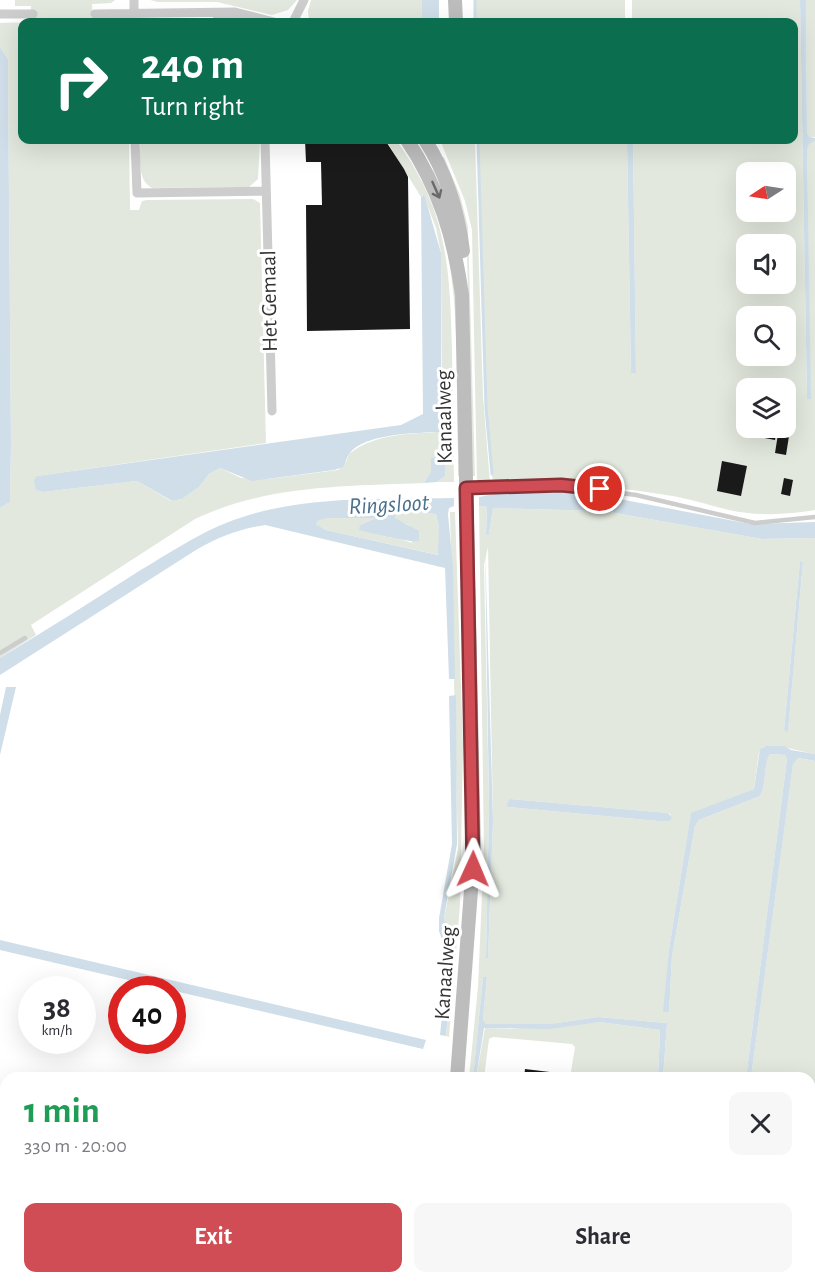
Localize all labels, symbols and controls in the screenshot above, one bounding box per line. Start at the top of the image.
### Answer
icon: right [42,42,120,120]
text: 240 m [141,44,244,86]
text: Turn right [141,93,244,120]
north arrow [736,162,796,222]
map controls [736,162,796,438]
one-way arrow [430,181,442,199]
button: sound [736,234,796,294]
street label: Het Gemaal [257,250,281,352]
button: search [736,306,796,366]
street label: Kanaalweg [432,370,456,464]
button: layers [736,378,796,438]
pin [574,463,625,514]
icon: arrive [583,472,616,505]
water label: Ringsloot [348,491,430,519]
position arrow [441,837,505,901]
street label: Kanaalweg [431,925,459,1021]
speed limit sign: 40 [108,976,186,1054]
text: 38 [43,993,71,1023]
text: km/h [42,1023,72,1038]
button: close [729,1092,792,1155]
text: 1 min [24,1093,100,1129]
text: 330 m · 20:00 [24,1136,127,1156]
button: Exit [24,1203,402,1272]
button: Share [414,1203,792,1272]

